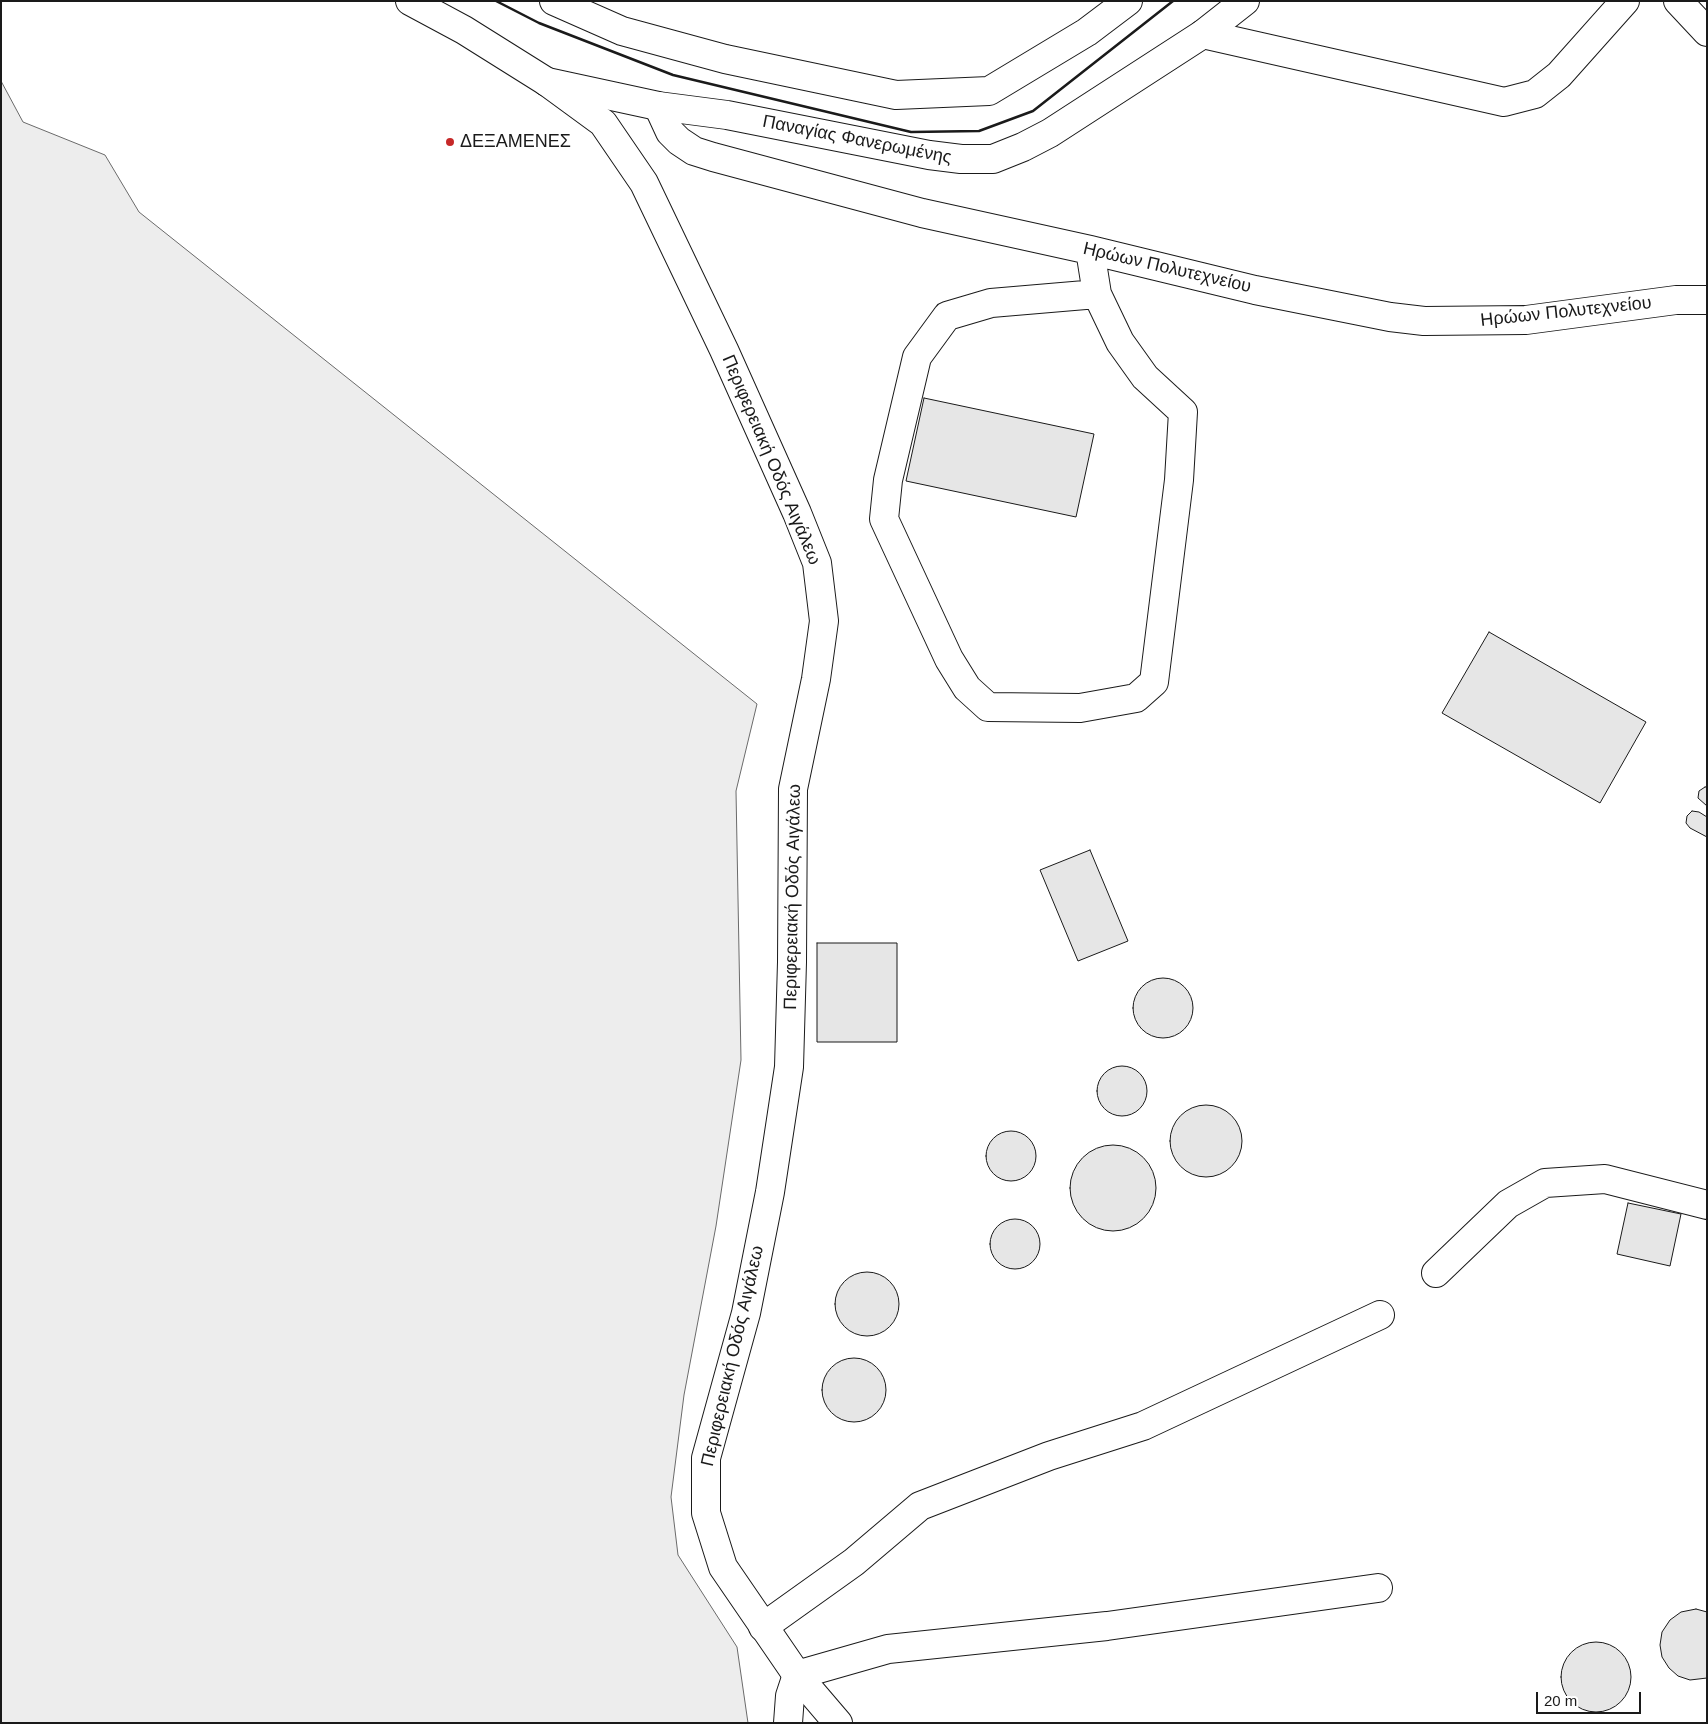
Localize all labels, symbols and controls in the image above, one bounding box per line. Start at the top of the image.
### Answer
street label: Παναγίας Φανερωμένης [761,111,953,169]
place label: ΔΕΞΑΜΕΝΕΣ [460,131,571,153]
marker: ΔΕΞΑΜΕΝΕΣ [444,136,456,148]
street label: Ηρώων Πολυτεχνείου [1081,238,1253,298]
street label: Ηρώων Πολυτεχνείου [1479,292,1653,332]
street label: Περιφερειακή Οδός Αιγάλεω [717,352,825,568]
street label: Περιφερειακή Οδός Αιγάλεω [780,784,806,1010]
street label: Περιφερειακή Οδός Αιγάλεω [697,1244,769,1468]
scale bar [1538,1682,1643,1714]
text: 20 m [1544,1692,1577,1709]

